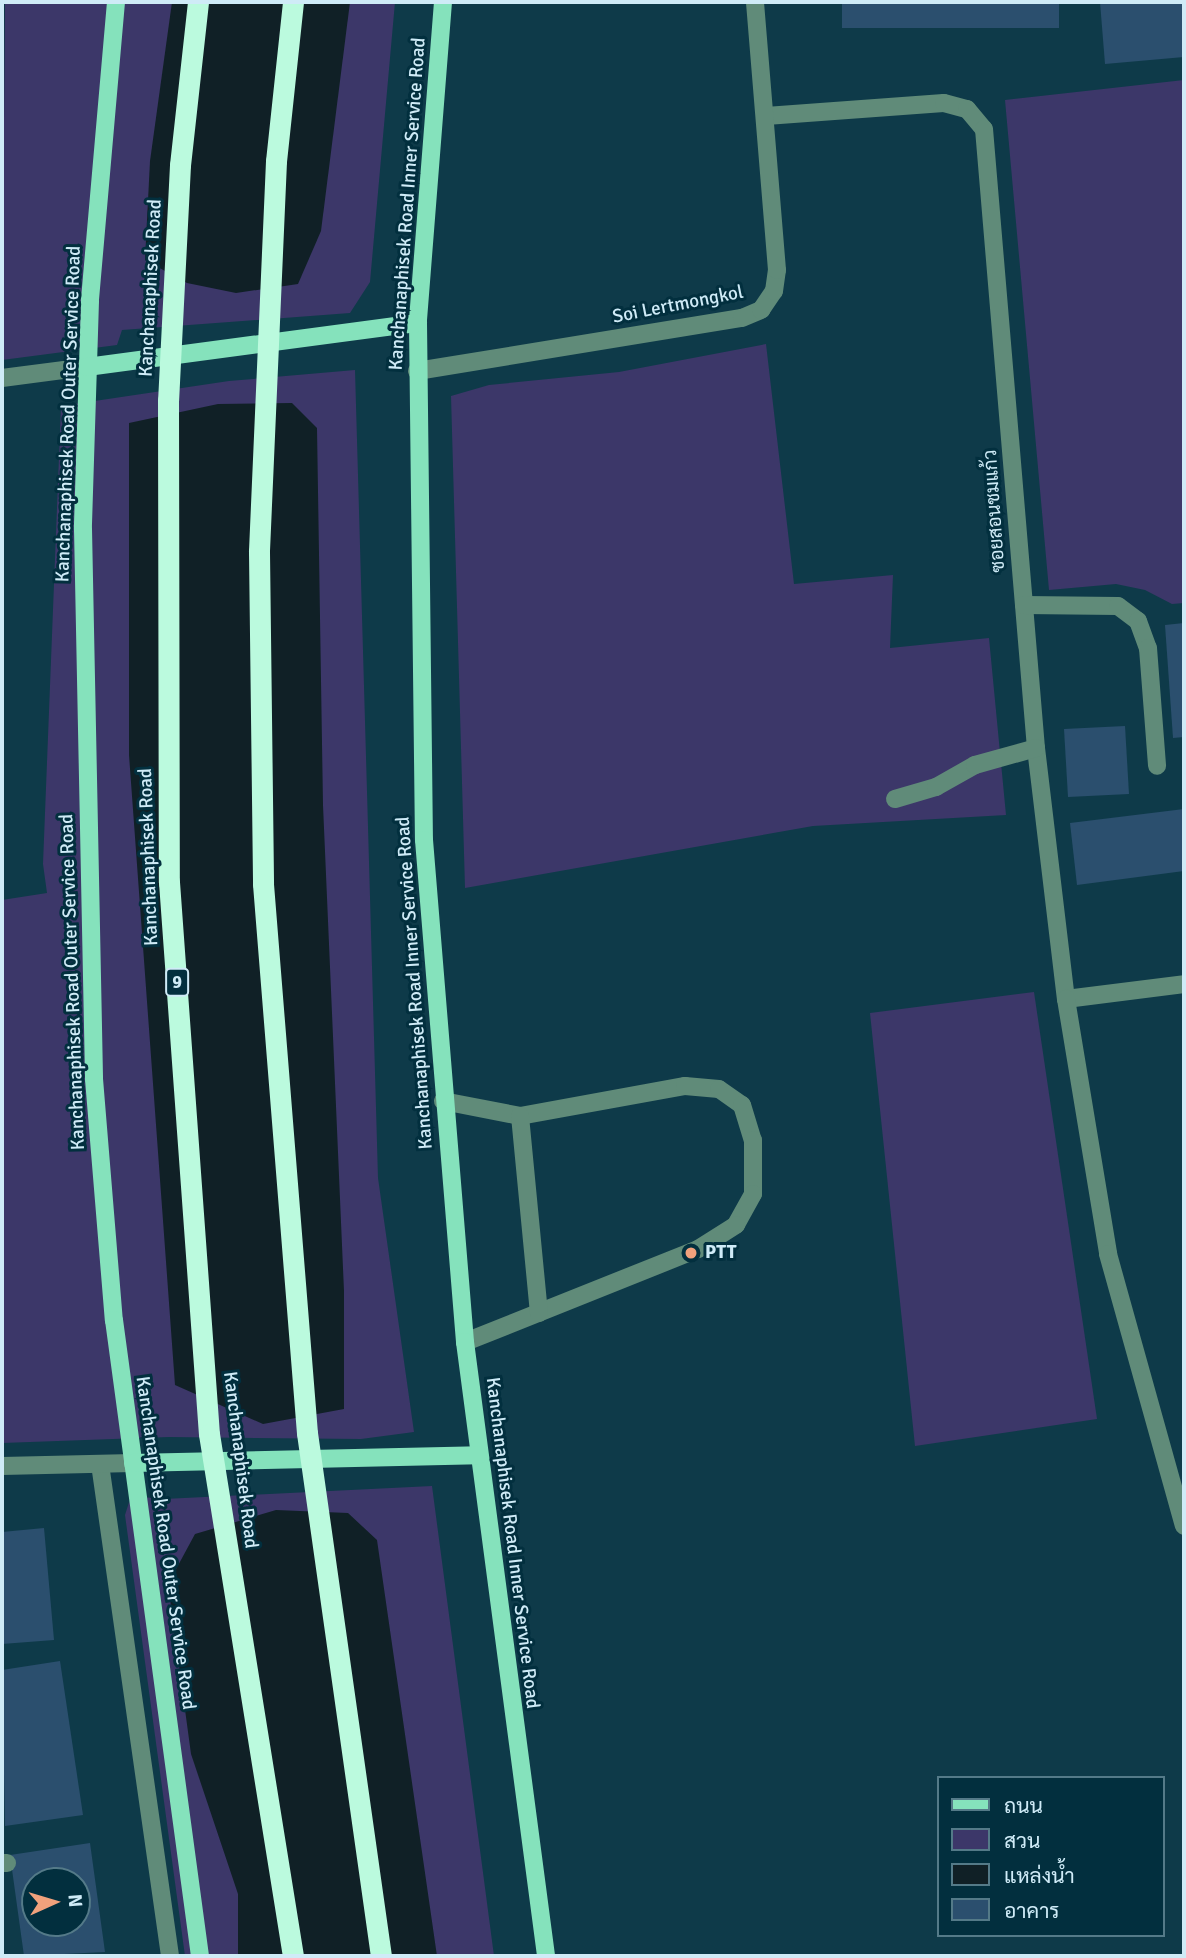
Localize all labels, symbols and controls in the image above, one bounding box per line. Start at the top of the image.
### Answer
street label: Kanchanaphisek Road Inner Service Road [385,37,431,371]
street label: Kanchanaphisek Road [135,199,167,377]
street label: Kanchanaphisek Road Outer Service Road [52,245,86,583]
street label: Soi Lertmongkol [611,281,745,329]
street label: ซอยสอนชมแก้ว [979,449,1011,573]
street label: Kanchanaphisek Road [135,768,163,946]
street label: Kanchanaphisek Road Outer Service Road [56,813,90,1151]
street label: Kanchanaphisek Road Inner Service Road [392,816,438,1150]
road number: 9 [165,967,189,996]
place label: PTT [705,1242,736,1264]
marker: PTT [683,1245,699,1261]
street label: Kanchanaphisek Road [218,1370,262,1550]
street label: Kanchanaphisek Road Outer Service Road [130,1375,200,1711]
street label: Kanchanaphisek Road Inner Service Road [480,1376,544,1710]
legend [937,1776,1165,1937]
text: ถนน [1004,1793,1043,1819]
text: สวน [1004,1828,1040,1854]
text: แหล่งน้ำ [1004,1863,1075,1889]
north arrow [21,1867,91,1937]
text: N [63,1893,87,1908]
text: อาคาร [1004,1898,1060,1924]

